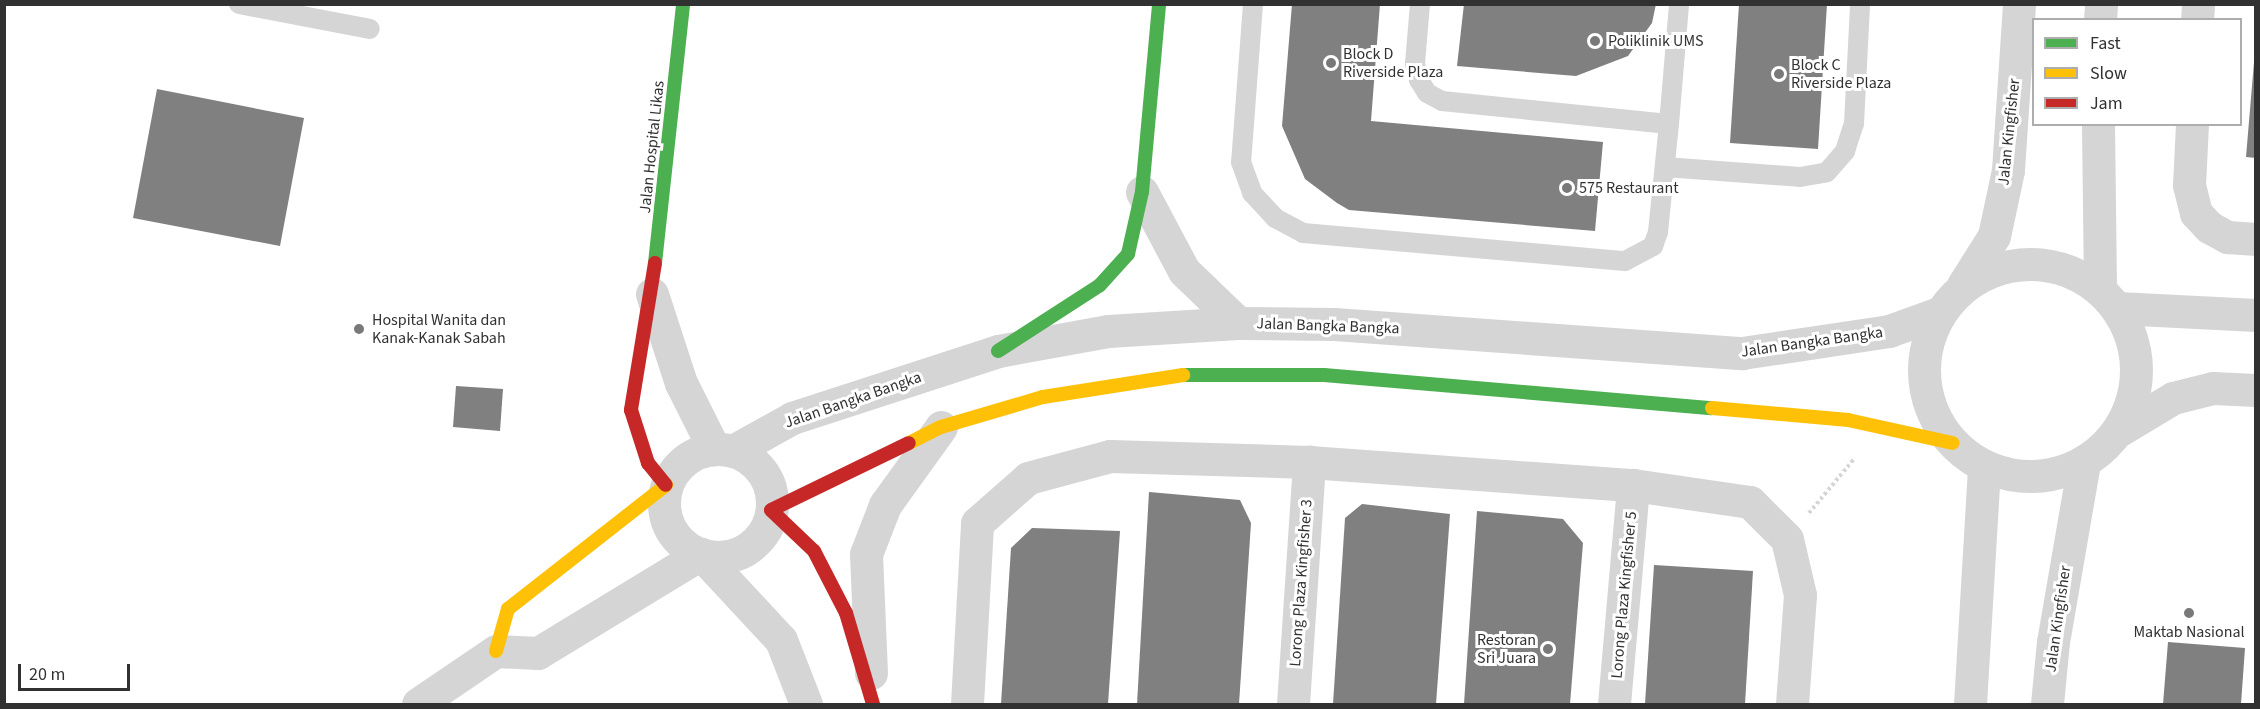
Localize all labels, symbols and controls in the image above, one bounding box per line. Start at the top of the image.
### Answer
legend [2032,18,2242,126]
place label: Poliklinik UMS [1608,31,1704,51]
text: Fast [2090,31,2121,56]
marker: Poliklinik UMS [1586,32,1604,50]
place label: Block D Riverside Plaza [1343,44,1443,82]
place label: Block C Riverside Plaza [1791,55,1891,93]
marker: Block D Riverside Plaza [1324,56,1338,70]
text: Slow [2090,61,2127,86]
marker: Block C Riverside Plaza [1772,67,1786,81]
street label: Jalan Kingfisher [1994,78,2024,186]
street label: Jalan Hospital Likas [635,80,669,214]
text: Jam [2090,91,2123,116]
place label: 575 Restaurant [1579,178,1679,198]
marker: 575 Restaurant [1560,181,1574,195]
place label: Hospital Wanita dan Kanak-Kanak Sabah [372,310,506,348]
street label: Jalan Bangka Bangka [1256,314,1400,338]
marker: Hospital Wanita dan Kanak-Kanak Sabah [350,320,368,338]
street label: Jalan Bangka Bangka [1740,323,1884,361]
street label: Jalan Bangka Bangka [782,368,924,432]
street label: Lorong Plaza Kingfisher 3 [1286,499,1316,667]
street label: Lorong Plaza Kingfisher 5 [1607,511,1641,679]
street label: Jalan Kingfisher [2041,565,2075,673]
marker: Maktab Nasional [2182,606,2196,620]
place label: Maktab Nasional [2133,622,2245,642]
place label: Restoran Sri Juara [1477,630,1536,668]
marker: Restoran Sri Juara [1541,642,1555,656]
scale bar [21,652,134,690]
text: 20 m [29,662,65,687]

